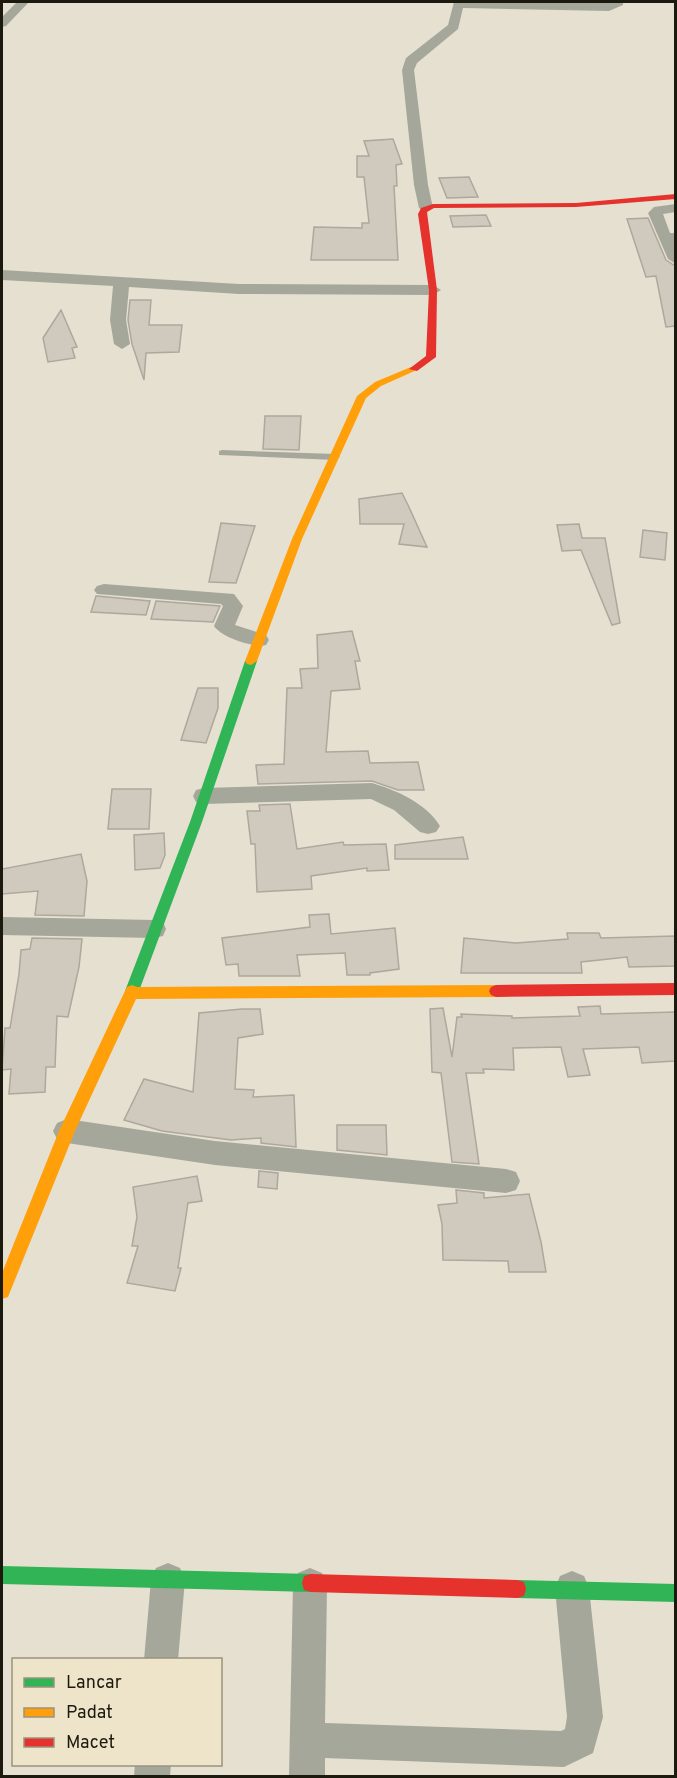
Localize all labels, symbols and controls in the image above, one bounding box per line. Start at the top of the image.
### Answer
legend [12,1658,222,1766]
text: Lancar [66,1672,122,1695]
text: Padat [66,1702,113,1725]
text: Macet [66,1732,115,1755]

